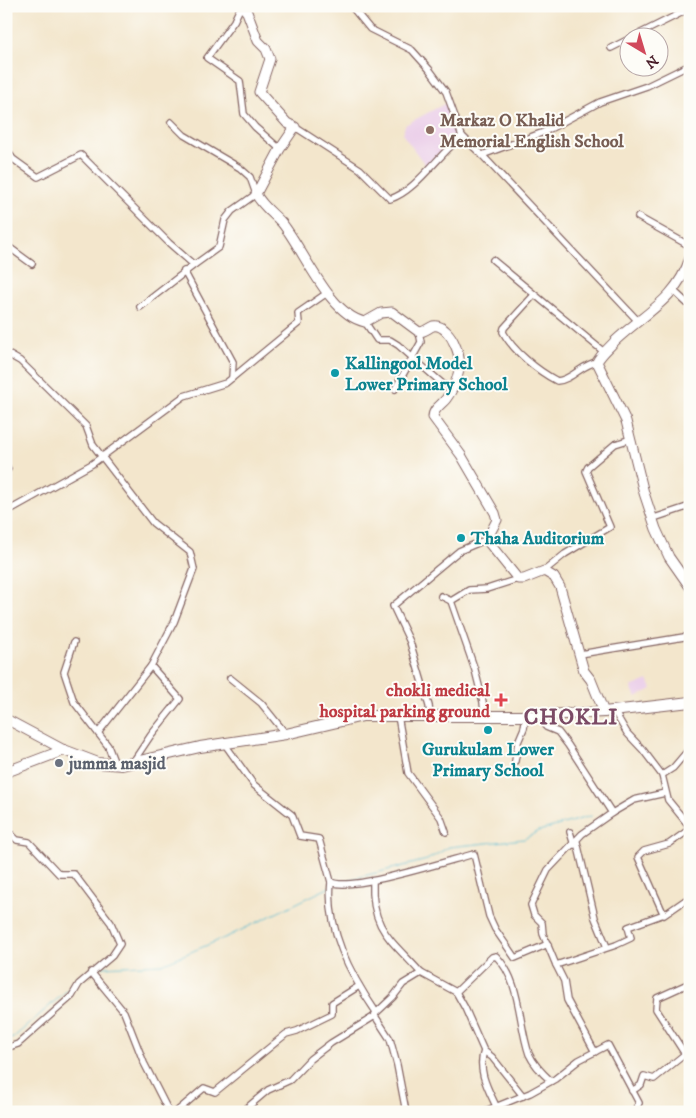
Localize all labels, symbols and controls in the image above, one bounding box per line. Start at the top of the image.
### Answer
north arrow [618,28,668,78]
text: N [641,51,661,72]
place label: Markaz O Khalid Memorial English School [440,110,624,153]
marker: Markaz O Khalid Memorial English School [424,124,436,136]
place label: Kallingool Model Lower Primary School [345,353,508,396]
marker: Kallingool Model Lower Primary School [329,367,341,379]
place label: Thaha Auditorium [470,528,605,550]
marker: Thaha Auditorium [455,532,467,544]
place label: chokli medical hospital parking ground [318,680,491,723]
marker: chokli medical hospital parking ground [494,693,508,707]
district label: CHOKLI [524,704,618,731]
marker: Gurukulam Lower Primary School [482,724,494,736]
place label: Gurukulam Lower Primary School [422,739,554,782]
place label: jumma masjid [66,753,167,775]
marker: jumma masjid [53,757,65,769]

